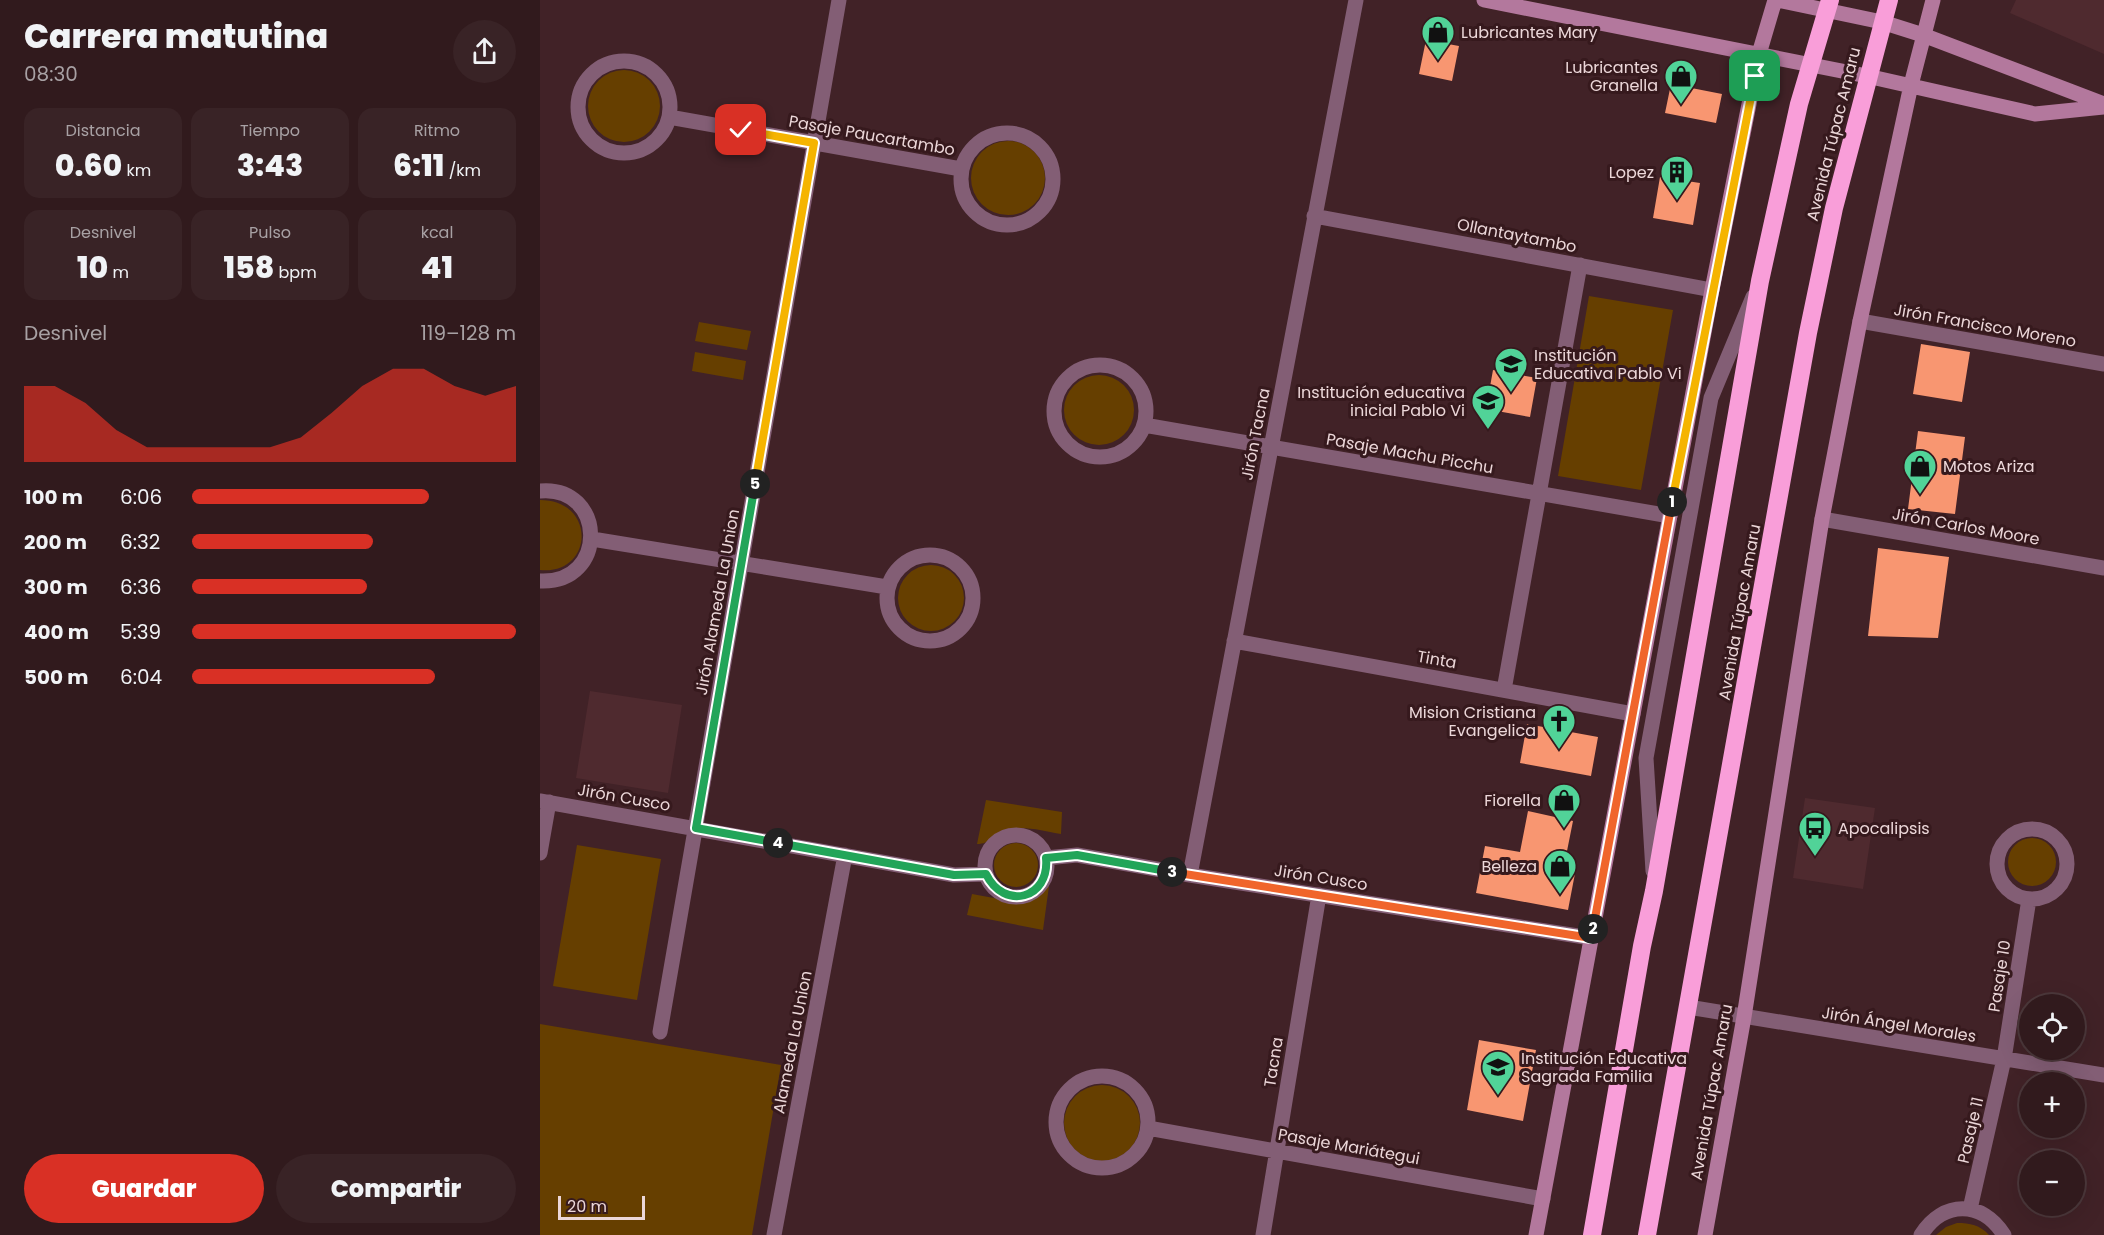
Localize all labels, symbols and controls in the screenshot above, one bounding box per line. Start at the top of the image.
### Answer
text: Carrera matutina [24,13,328,60]
shop icon: Lubricantes Mary [1420,14,1456,61]
button: share [453,20,516,83]
place label: Lubricantes Mary [1461,21,1598,44]
street label: Avenida Túpac Amaru [1801,45,1866,224]
pin [1729,50,1780,101]
place label: Lubricantes Granella [1565,56,1658,97]
shop icon: Lubricantes Granella [1663,58,1699,105]
icon: arrive [1738,59,1771,92]
text: 08:30 [24,60,78,88]
pin [715,104,766,155]
street label: Pasaje Paucartambo [787,110,957,161]
icon: check [724,113,757,146]
text: Distancia [66,119,140,142]
text: Tiempo [240,119,300,142]
text: Ritmo [414,119,460,142]
text: 0.60 [55,144,122,187]
text: 3:43 [237,144,303,187]
text: 6:11 [393,144,444,187]
building icon: Lopez [1659,154,1695,201]
text: km [122,159,151,182]
text: /km [444,159,481,182]
place label: Lopez [1609,161,1654,184]
street label: Ollantaytambo [1455,213,1579,258]
text: Desnivel [70,221,136,244]
text: Pulso [249,221,291,244]
text: kcal [421,221,453,244]
text: 10 [77,246,108,289]
text: 158 [223,246,274,289]
text: 41 [421,246,453,289]
text: m [108,261,129,284]
text: bpm [274,261,317,284]
street label: Jirón Francisco Moreno [1892,298,2078,353]
text: Desnivel [24,319,107,347]
text: 119–128 m [421,319,516,347]
place label: Institución Educativa Pablo Vi [1534,344,1682,385]
school or university icon: Institución Educativa Pablo Vi [1493,346,1529,393]
place label: Institución educativa inicial Pablo Vi [1297,381,1465,422]
school or university icon: Institución educativa inicial Pablo Vi [1470,383,1506,430]
street label: Jirón Tacna [1235,386,1276,482]
street label: Pasaje Machu Picchu [1324,427,1495,480]
shop icon: Motos Ariza [1902,448,1938,495]
place label: Motos Ariza [1943,455,2035,478]
pin: 5 [740,469,770,499]
text: 5 [750,472,760,495]
text: 100 m [24,483,83,511]
text: 6:06 [120,483,162,511]
pin: 1 [1657,487,1687,517]
text: 1 [1669,490,1675,513]
street label: Jirón Carlos Moore [1890,502,2041,551]
street label: Jirón Alameda La Union [690,507,745,697]
street label: Avenida Túpac Amaru [1713,522,1766,702]
text: 200 m [24,528,87,556]
text: 6:32 [120,528,160,556]
text: 300 m [24,573,88,601]
text: 6:36 [120,573,161,601]
text: 400 m [24,618,89,646]
text: 5:39 [120,618,161,646]
street label: Tinta [1415,645,1458,674]
text: 500 m [24,663,89,691]
text: 6:04 [120,663,162,691]
place label: Mision Cristiana Evangelica [1409,701,1536,742]
church icon: Mision Cristiana Evangelica [1541,703,1577,750]
street label: Jirón Cusco [576,778,672,817]
shop icon: Fiorella [1546,782,1582,829]
place label: Fiorella [1484,789,1541,812]
bus stop icon: Apocalipsis [1797,810,1833,857]
place label: Apocalipsis [1838,817,1930,840]
pin: 4 [763,828,793,858]
text: 4 [773,831,783,854]
shop icon: Belleza [1542,848,1578,895]
place label: Belleza [1481,855,1537,878]
pin: 3 [1157,857,1187,887]
street label: Jirón Cusco [1273,859,1369,896]
text: 3 [1167,860,1177,883]
pin: 2 [1578,914,1608,944]
text: 2 [1588,917,1598,940]
street label: Pasaje 10 [1982,938,2017,1014]
street label: Alameda La Union [767,969,818,1116]
map controls [2019,994,2085,1216]
button: locate [2019,994,2085,1060]
street label: Jirón Ángel Morales [1820,1001,1978,1048]
street label: Avenida Túpac Amaru [1685,1002,1738,1182]
street label: Tacna [1258,1035,1289,1089]
place label: Institución Educativa Sagrada Familia [1521,1047,1687,1088]
school or university icon: Institución Educativa Sagrada Familia [1480,1049,1516,1096]
button: + [2019,1072,2085,1138]
street label: Pasaje 11 [1952,1095,1989,1166]
street label: Pasaje Mariátegui [1276,1123,1422,1170]
button: − [2019,1150,2085,1216]
button: Guardar [24,1154,264,1223]
button: Compartir [276,1154,516,1223]
scale bar [558,1193,645,1220]
text: 20 m [567,1195,607,1218]

